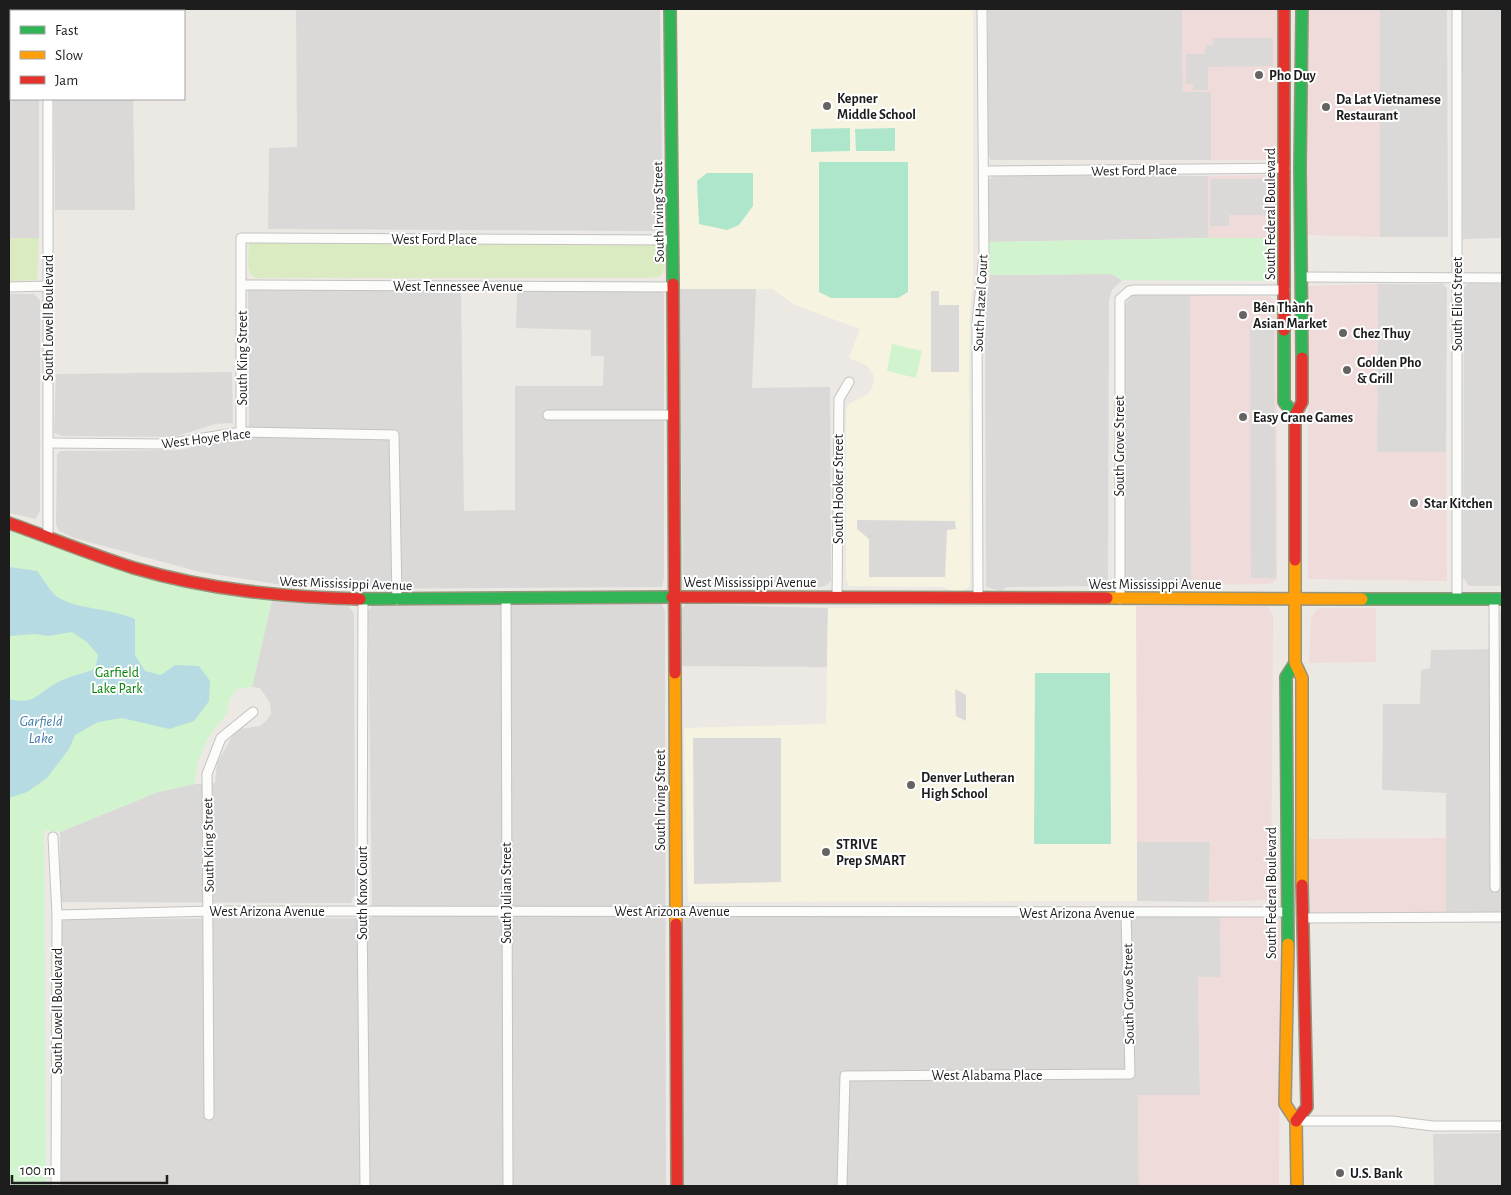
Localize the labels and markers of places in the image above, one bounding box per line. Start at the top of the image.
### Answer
marker: Pho Duy [1253,69,1265,81]
place label: Pho Duy [1269,69,1317,83]
place label: Kepner Middle School [837,92,916,122]
place label: Da Lat Vietnamese Restaurant [1336,93,1441,123]
marker: Kepner Middle School [821,100,833,112]
marker: Da Lat Vietnamese Restaurant [1320,101,1332,113]
place label: Bên Thành Asian Market [1253,301,1327,331]
marker: Bên Thành Asian Market [1237,309,1249,321]
marker: Chez Thuy [1337,327,1349,339]
place label: Chez Thuy [1353,327,1411,341]
place label: Golden Pho & Grill [1357,356,1421,386]
marker: Golden Pho & Grill [1341,364,1353,376]
marker: Easy Crane Games [1237,411,1249,423]
place label: Easy Crane Games [1253,411,1353,425]
marker: Star Kitchen [1408,497,1420,509]
place label: Star Kitchen [1424,497,1493,511]
place label: Denver Lutheran High School [921,771,1015,801]
marker: Denver Lutheran High School [905,779,917,791]
place label: STRIVE Prep SMART [836,838,906,868]
marker: STRIVE Prep SMART [820,846,832,858]
marker: U.S. Bank [1334,1167,1346,1179]
place label: U.S. Bank [1350,1167,1403,1181]

